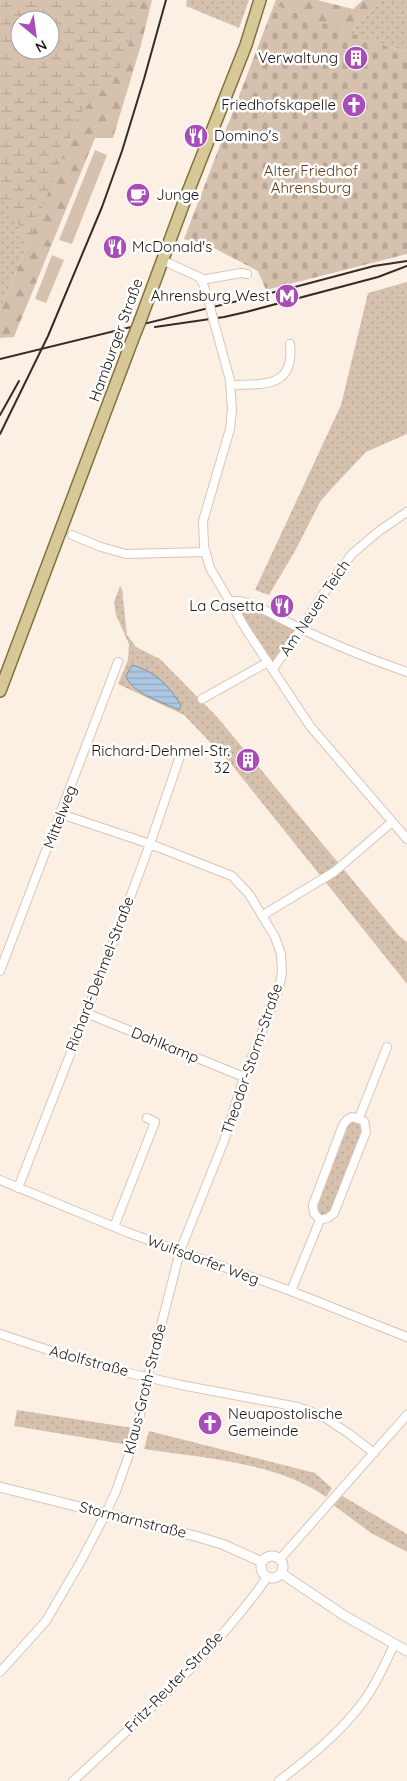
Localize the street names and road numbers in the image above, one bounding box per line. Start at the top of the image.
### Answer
street label: Hamburger Straße [84,276,147,404]
street label: Am Neuen Teich [275,556,354,659]
street label: Mittelweg [39,782,80,851]
street label: Richard-Dehmel-Straße [61,894,138,1054]
street label: Theodor-Storm-Straße [217,981,286,1137]
street label: Dahlkamp [128,1022,202,1067]
street label: Wulfsdorfer Weg [145,1230,262,1289]
street label: Klaus-Groth-Straße [119,1322,170,1456]
street label: Adolfstraße [48,1341,131,1380]
street label: Stormarnstraße [78,1497,189,1542]
street label: Fritz-Reuter-Straße [120,1627,227,1736]

